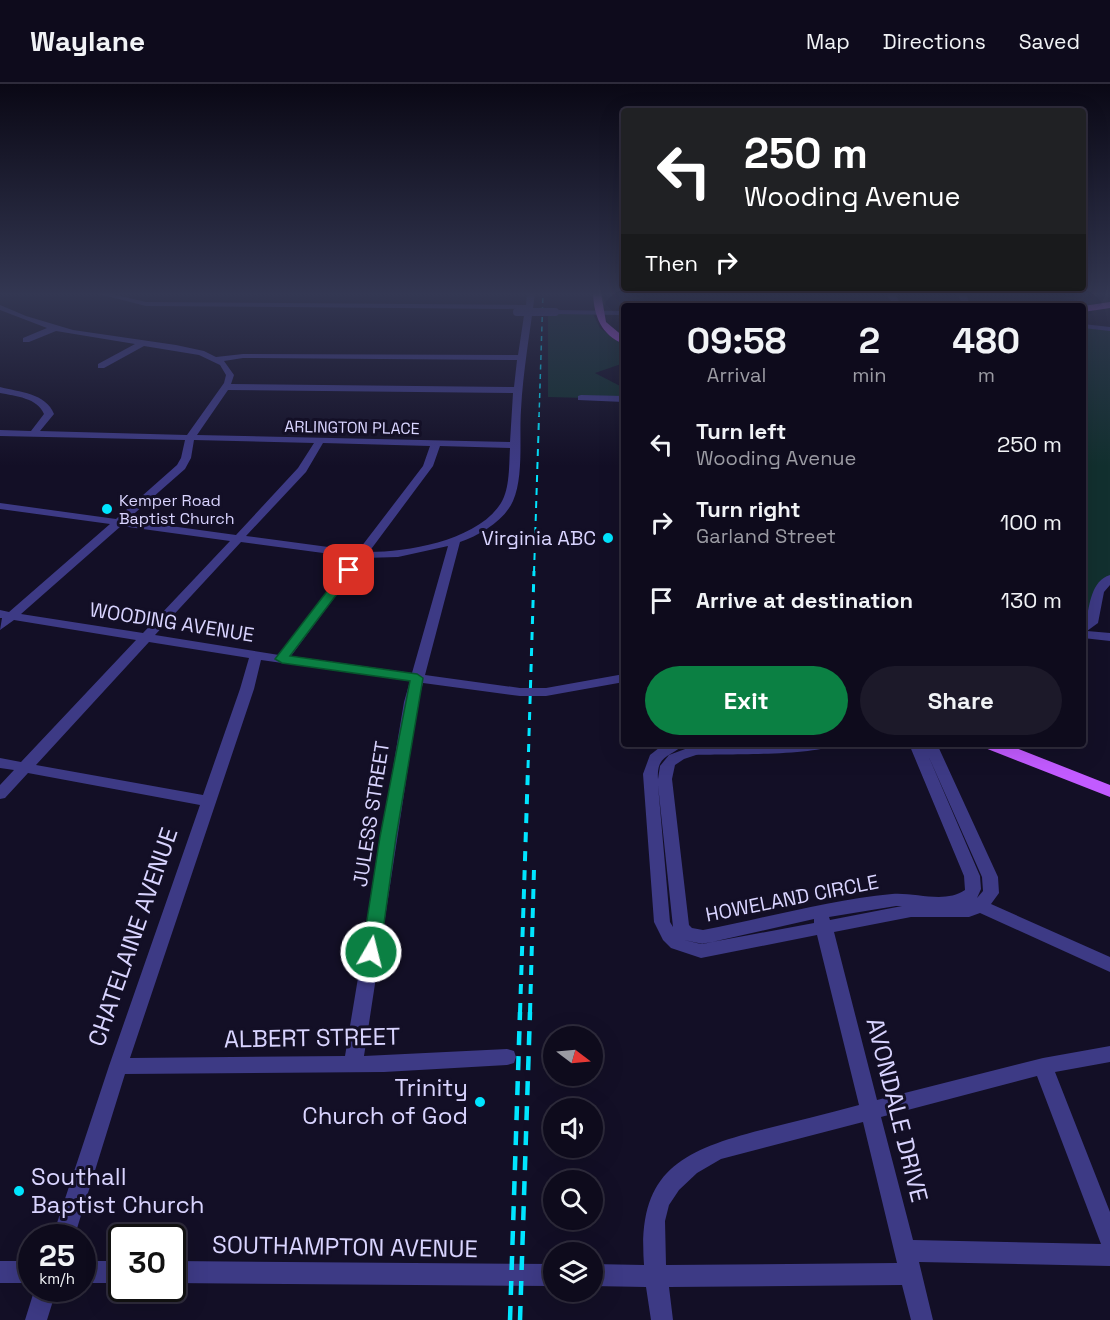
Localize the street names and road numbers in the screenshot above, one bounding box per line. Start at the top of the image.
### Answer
street label: ARLINGTON PLACE [284,416,420,439]
street label: WOODING AVENUE [88,596,256,648]
street label: JULESS STREET [347,739,395,889]
street label: CHATELAINE AVENUE [81,823,184,1050]
street label: HOWELAND CIRCLE [703,868,881,928]
street label: AVONDALE DRIVE [860,1014,935,1205]
street label: ALBERT STREET [223,1020,401,1055]
street label: SOUTHAMPTON AVENUE [212,1229,478,1264]

